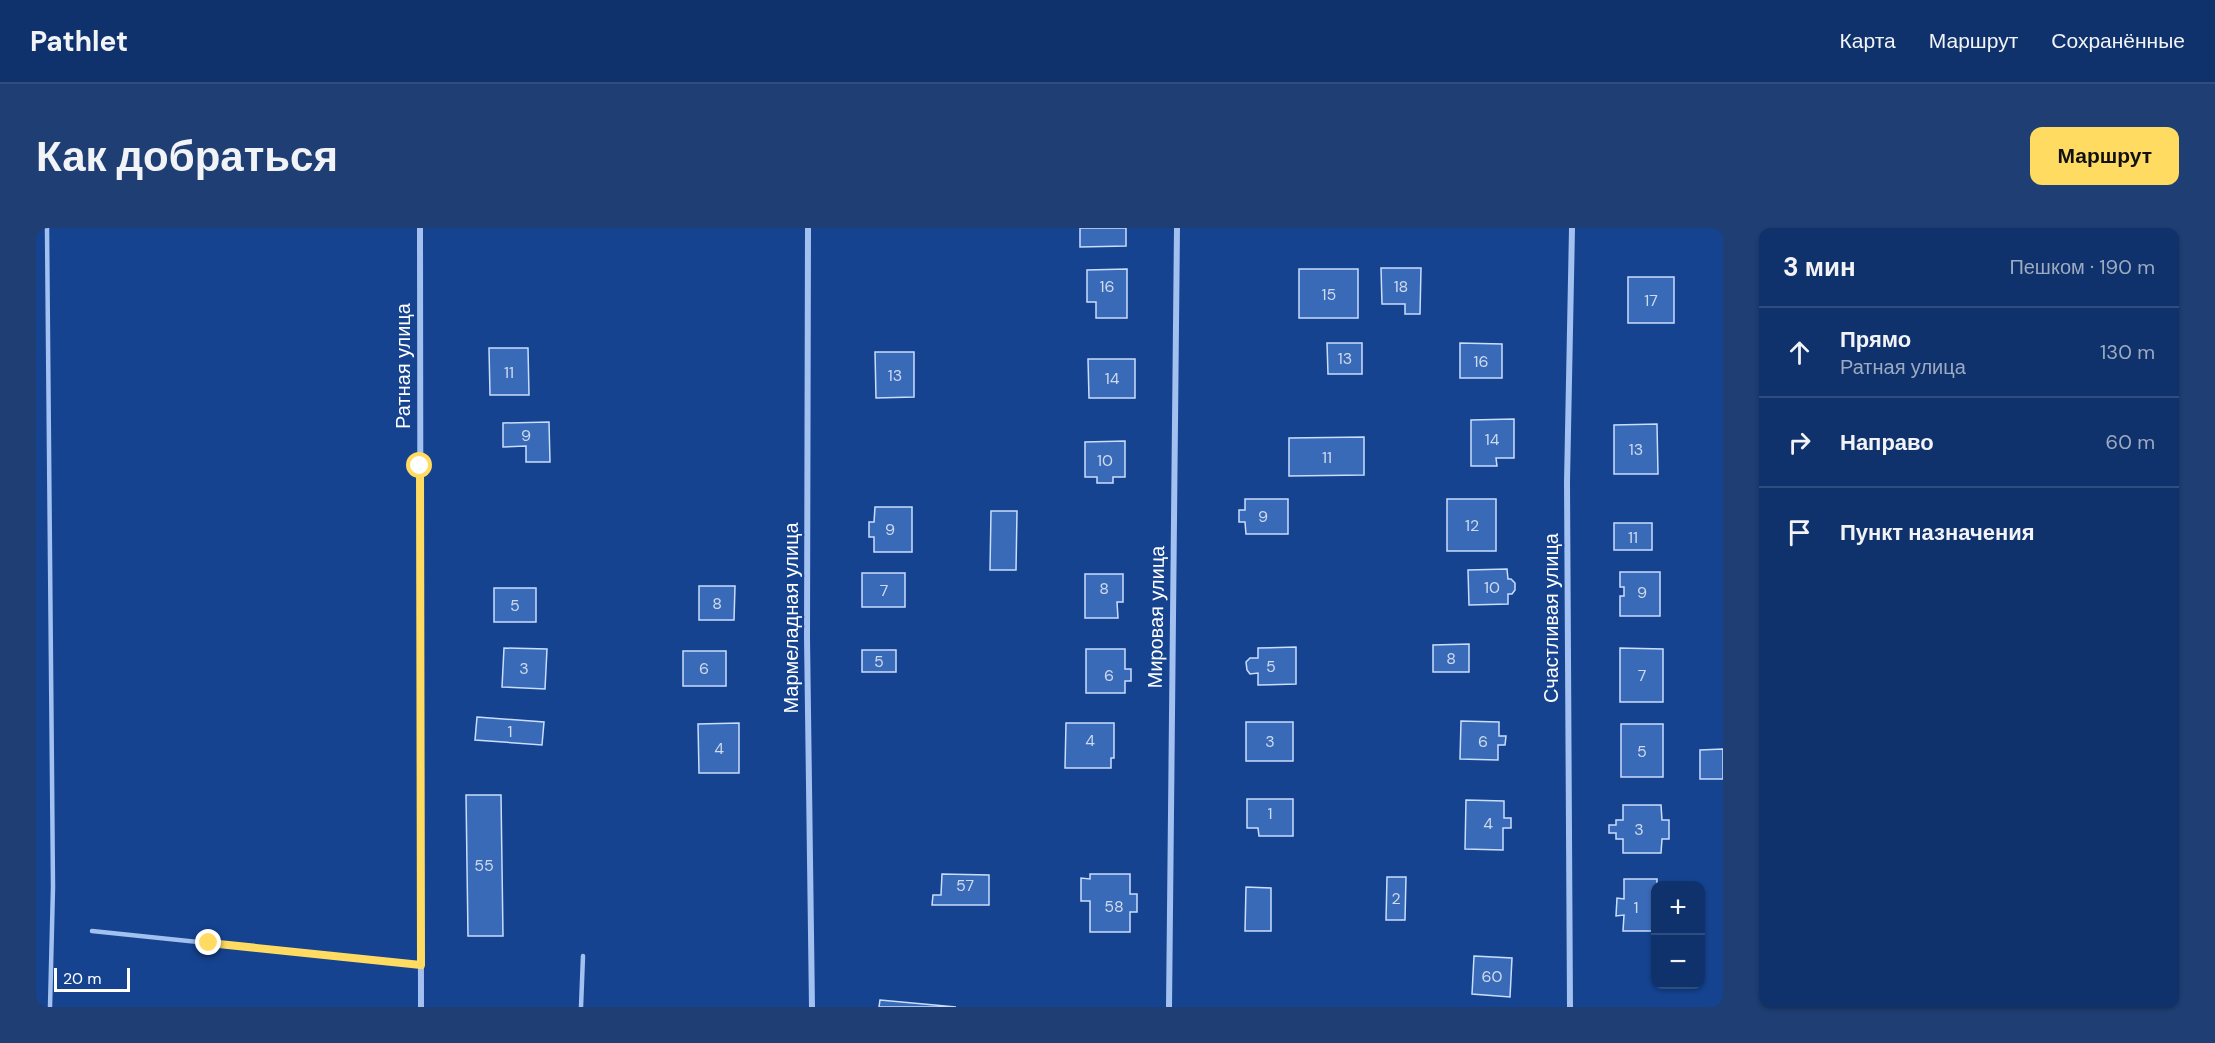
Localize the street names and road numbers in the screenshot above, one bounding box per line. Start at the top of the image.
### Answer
street label: Ратная улица [390,302,416,429]
street label: Мармеладная улица [778,522,804,714]
street label: Счастливая улица [1538,532,1564,703]
street label: Мировая улица [1142,545,1170,689]

